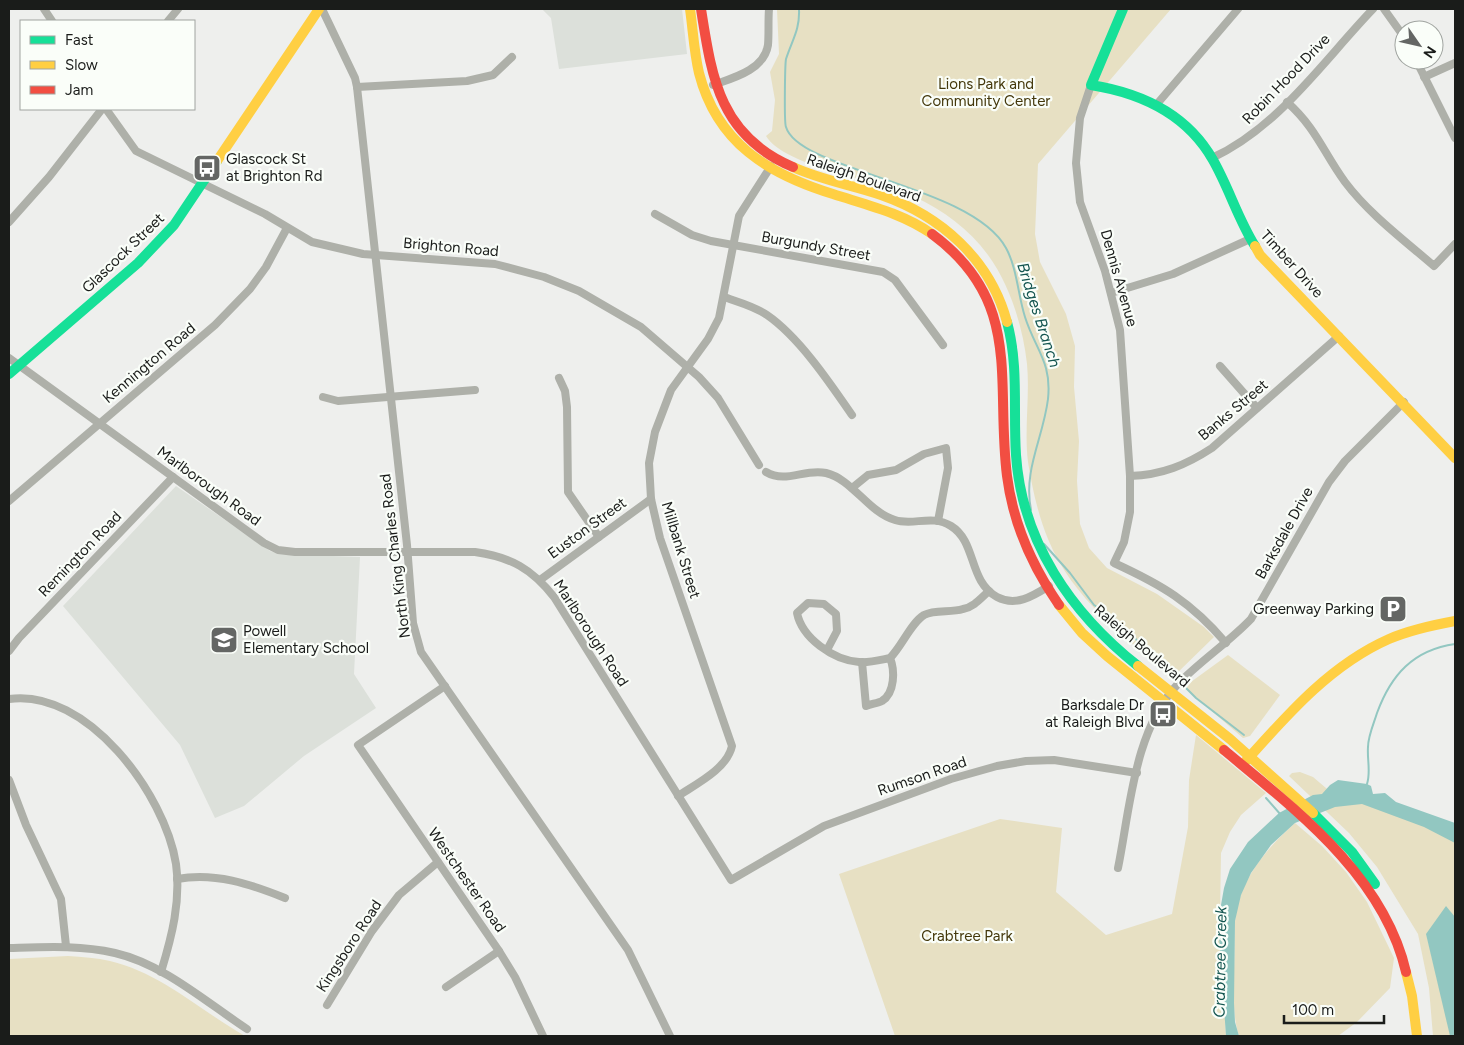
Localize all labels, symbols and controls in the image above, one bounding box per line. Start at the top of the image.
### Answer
legend [20,20,195,110]
north arrow [1394,20,1444,70]
street label: Robin Hood Drive [1238,30,1334,128]
text: Fast [65,31,94,49]
text: N [1419,43,1439,61]
text: Slow [65,56,98,74]
park label: Lions Park and Community Center [922,75,1050,110]
text: Jam [65,81,93,99]
place label: Glascock St at Brighton Rd [226,150,323,185]
street label: Raleigh Boulevard [805,150,923,206]
bus stop icon: Glascock St at Brighton Rd [192,153,222,183]
street label: Glascock Street [78,209,168,297]
street label: Timber Drive [1257,226,1327,302]
street label: Dennis Avenue [1097,227,1141,329]
street label: Burgundy Street [760,228,872,265]
street label: Brighton Road [402,234,500,260]
water label: Bridges Branch [1013,260,1065,370]
street label: Kennington Road [99,319,199,407]
street label: Banks Street [1195,376,1272,444]
street label: Marlborough Road [154,442,264,530]
street label: North King Charles Road [376,473,414,639]
street label: Barksdale Drive [1251,484,1317,582]
street label: Euston Street [544,493,630,563]
street label: Millbank Street [658,499,704,601]
street label: Remington Road [35,507,125,601]
street label: Marlborough Road [550,576,632,690]
parking icon: Greenway Parking [1378,594,1408,624]
place label: Greenway Parking [1253,600,1374,618]
street label: Raleigh Boulevard [1090,601,1194,691]
place label: Powell Elementary School [243,622,369,657]
school or university icon: Powell Elementary School [209,625,239,655]
place label: Barksdale Dr at Raleigh Blvd [1045,696,1144,731]
bus stop icon: Barksdale Dr at Raleigh Blvd [1148,699,1178,729]
street label: Rumson Road [875,752,969,800]
street label: Westchester Road [424,824,510,936]
street label: Kingsboro Road [313,897,385,995]
water label: Crabtree Creek [1210,905,1230,1018]
park label: Crabtree Park [921,927,1014,945]
scale bar [1284,992,1384,1024]
text: 100 m [1292,1001,1334,1019]

